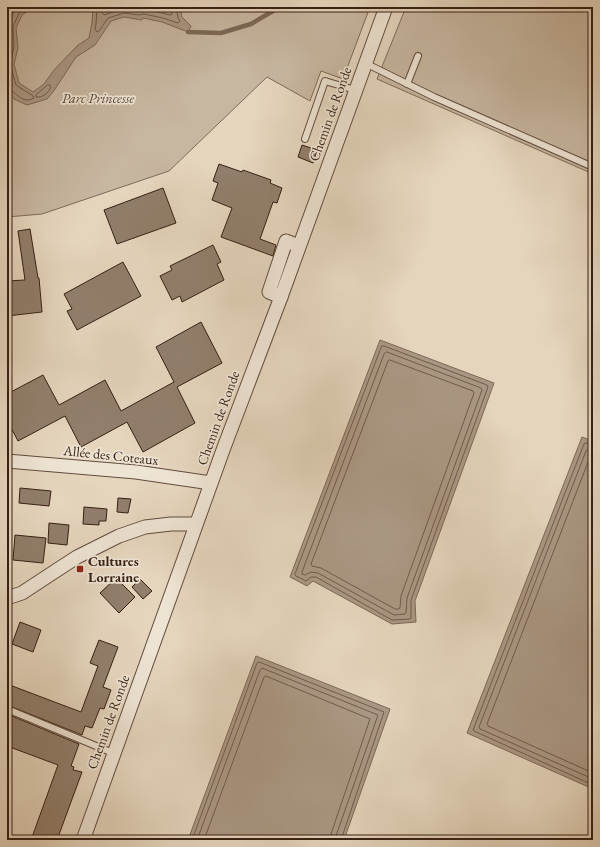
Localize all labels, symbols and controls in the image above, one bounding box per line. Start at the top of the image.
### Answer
street label: Chemin de Ronde [305,64,356,164]
park label: Parc Princesse [62,89,134,107]
street label: Chemin de Ronde [193,368,244,468]
street label: Allée des Coteaux [62,441,159,469]
place label: Cultures Lorraine [88,552,139,586]
marker: Cultures Lorraine [75,564,85,574]
street label: Chemin de Ronde [83,672,134,772]

